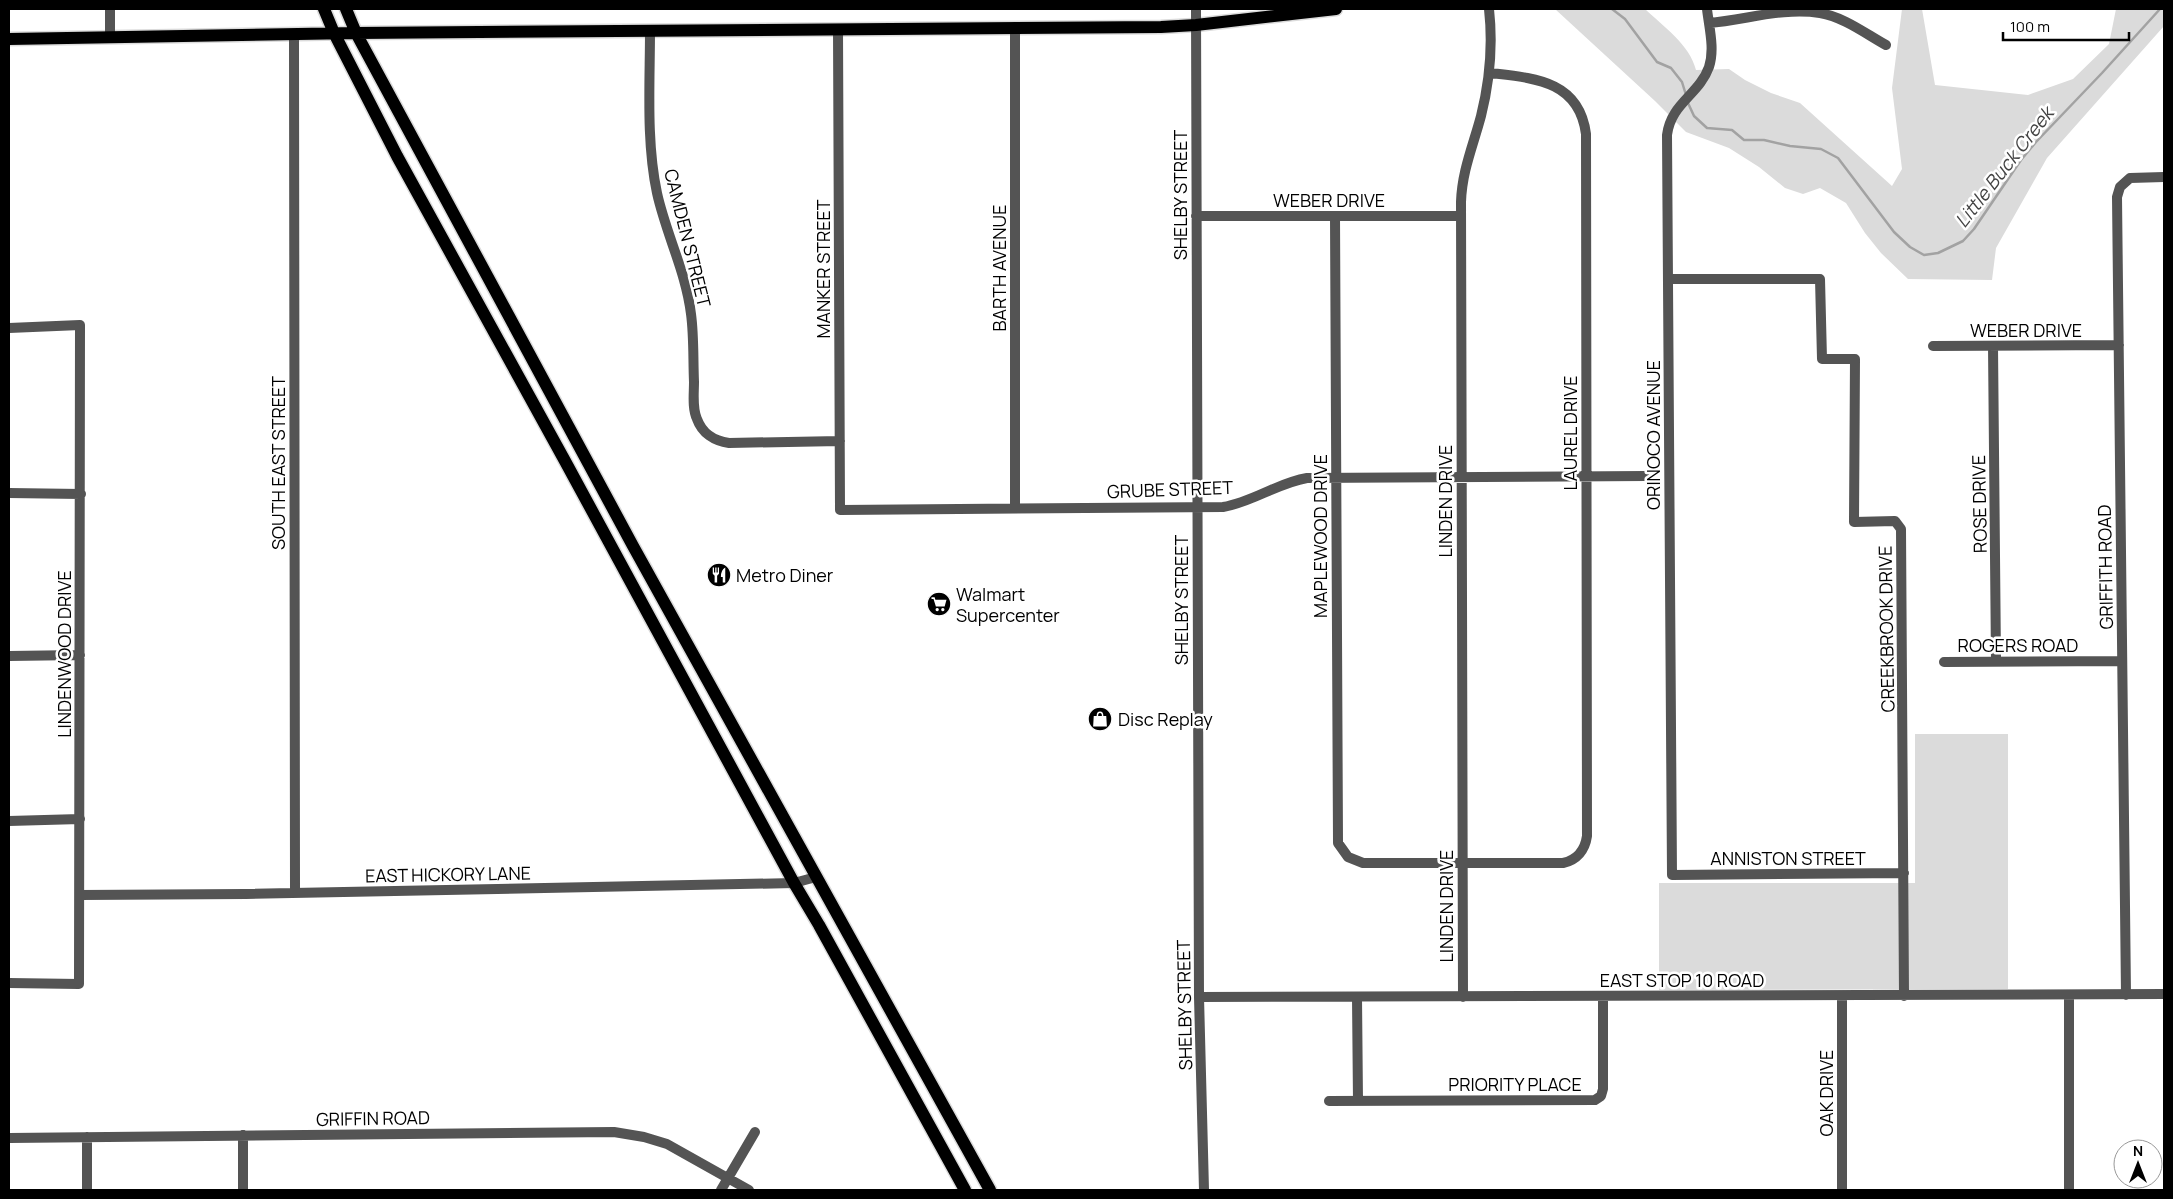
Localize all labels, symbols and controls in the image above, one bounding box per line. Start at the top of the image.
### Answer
scale bar [2003,10,2129,42]
text: 100 m [2010,16,2050,37]
water label: Little Buck Creek [1949,99,2061,233]
street label: SHELBY STREET [1168,129,1192,260]
street label: CAMDEN STREET [659,166,717,310]
street label: WEBER DRIVE [1273,188,1385,212]
street label: MANKER STREET [811,199,835,339]
street label: BARTH AVENUE [987,205,1011,331]
street label: WEBER DRIVE [1970,318,2082,342]
street label: ORINOCO AVENUE [1641,360,1665,510]
street label: LAUREL DRIVE [1558,375,1582,491]
street label: SOUTH EAST STREET [266,376,290,550]
street label: LINDEN DRIVE [1433,445,1457,557]
street label: MAPLEWOOD DRIVE [1308,454,1332,618]
street label: ROSE DRIVE [1966,455,1992,553]
street label: GRUBE STREET [1107,475,1234,503]
street label: GRIFFITH ROAD [2092,504,2118,630]
street label: SHELBY STREET [1169,534,1193,665]
street label: CREEKBROOK DRIVE [1873,546,1899,712]
restaurant icon: Metro Diner [706,562,732,588]
place label: Metro Diner [736,563,834,587]
street label: LINDENWOOD DRIVE [52,570,76,738]
place label: Walmart Supercenter [956,582,1060,627]
supermarket icon: Walmart Supercenter [926,591,952,617]
street label: ROGERS ROAD [1958,633,2078,657]
shop icon: Disc Replay [1087,706,1113,732]
place label: Disc Replay [1118,707,1213,731]
street label: ANNISTON STREET [1710,846,1866,870]
street label: LINDEN DRIVE [1434,850,1458,962]
street label: EAST HICKORY LANE [365,861,531,887]
street label: SHELBY STREET [1171,939,1197,1071]
street label: EAST STOP 10 ROAD [1600,968,1764,992]
street label: OAK DRIVE [1814,1050,1838,1136]
street label: PRIORITY PLACE [1448,1072,1582,1096]
street label: GRIFFIN ROAD [316,1105,430,1131]
north arrow [2113,1139,2163,1189]
text: N [2133,1141,2143,1160]

